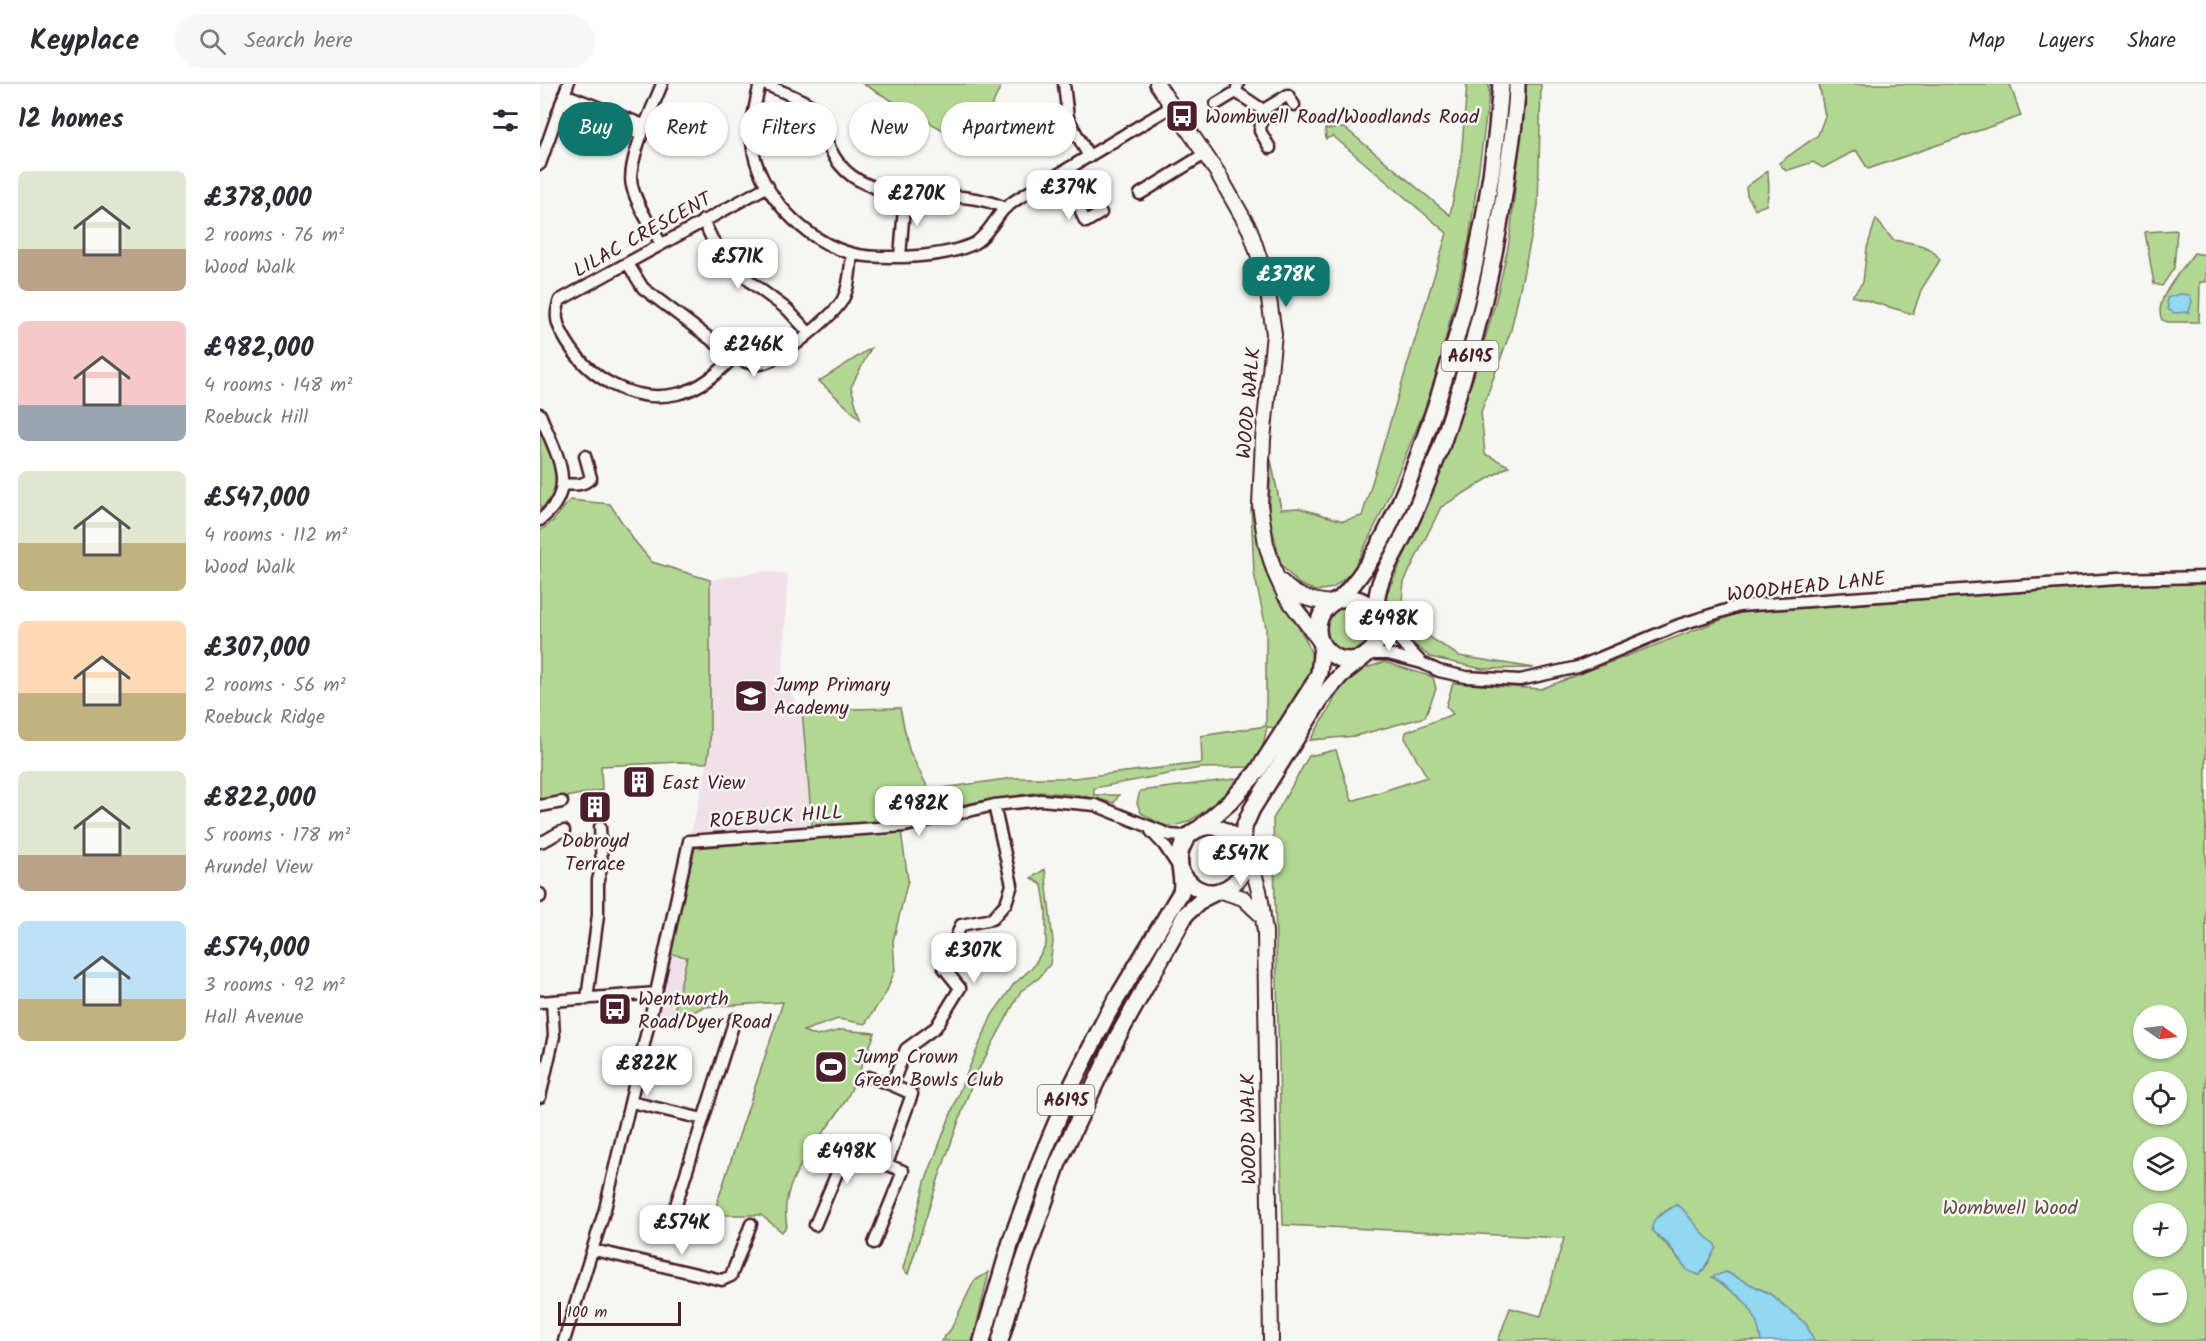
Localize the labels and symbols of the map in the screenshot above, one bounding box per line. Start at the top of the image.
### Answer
bus stop icon: Wombwell Road/Woodlands Road [1164,98,1200,134]
place label: Wombwell Road/Woodlands Road [1205,102,1480,134]
pin: £379K [1027,170,1111,221]
pin: £270K [875,176,959,227]
street label: LILAC CRESCENT [568,183,720,287]
pin: £571K [696,239,780,290]
pin: £378K [1244,257,1328,308]
pin: £246K [712,327,796,378]
road number: A6195 [1442,341,1498,371]
street label: WOOD WALK [1229,346,1271,460]
street label: WOODHEAD LANE [1725,564,1889,612]
pin: £498K [1347,601,1431,652]
place label: Jump Primary Academy [774,670,891,725]
school or university icon: Jump Primary Academy [733,678,769,714]
building icon: East View [621,764,657,800]
place label: East View [662,768,746,800]
pin: £982K [877,786,961,837]
building icon: Dobroyd Terrace [577,789,613,825]
street label: ROEBUCK HILL [708,797,844,839]
place label: Dobroyd Terrace [561,826,630,881]
pin: £547K [1199,836,1283,887]
pin: £307K [932,933,1016,984]
place label: Wentworth Road/Dyer Road [638,984,772,1039]
bus stop icon: Wentworth Road/Dyer Road [597,991,633,1027]
north arrow [2133,1005,2187,1059]
place label: Jump Crown Green Bowls Club [854,1042,1004,1097]
pin: £822K [605,1046,689,1097]
sports icon: Jump Crown Green Bowls Club [813,1049,849,1085]
street label: WOOD WALK [1233,1073,1267,1185]
road number: A6195 [1038,1085,1094,1115]
pin: £498K [805,1134,889,1185]
park label: Wombwell Wood [1942,1193,2079,1225]
pin: £574K [640,1205,724,1256]
scale bar [558,1299,681,1326]

